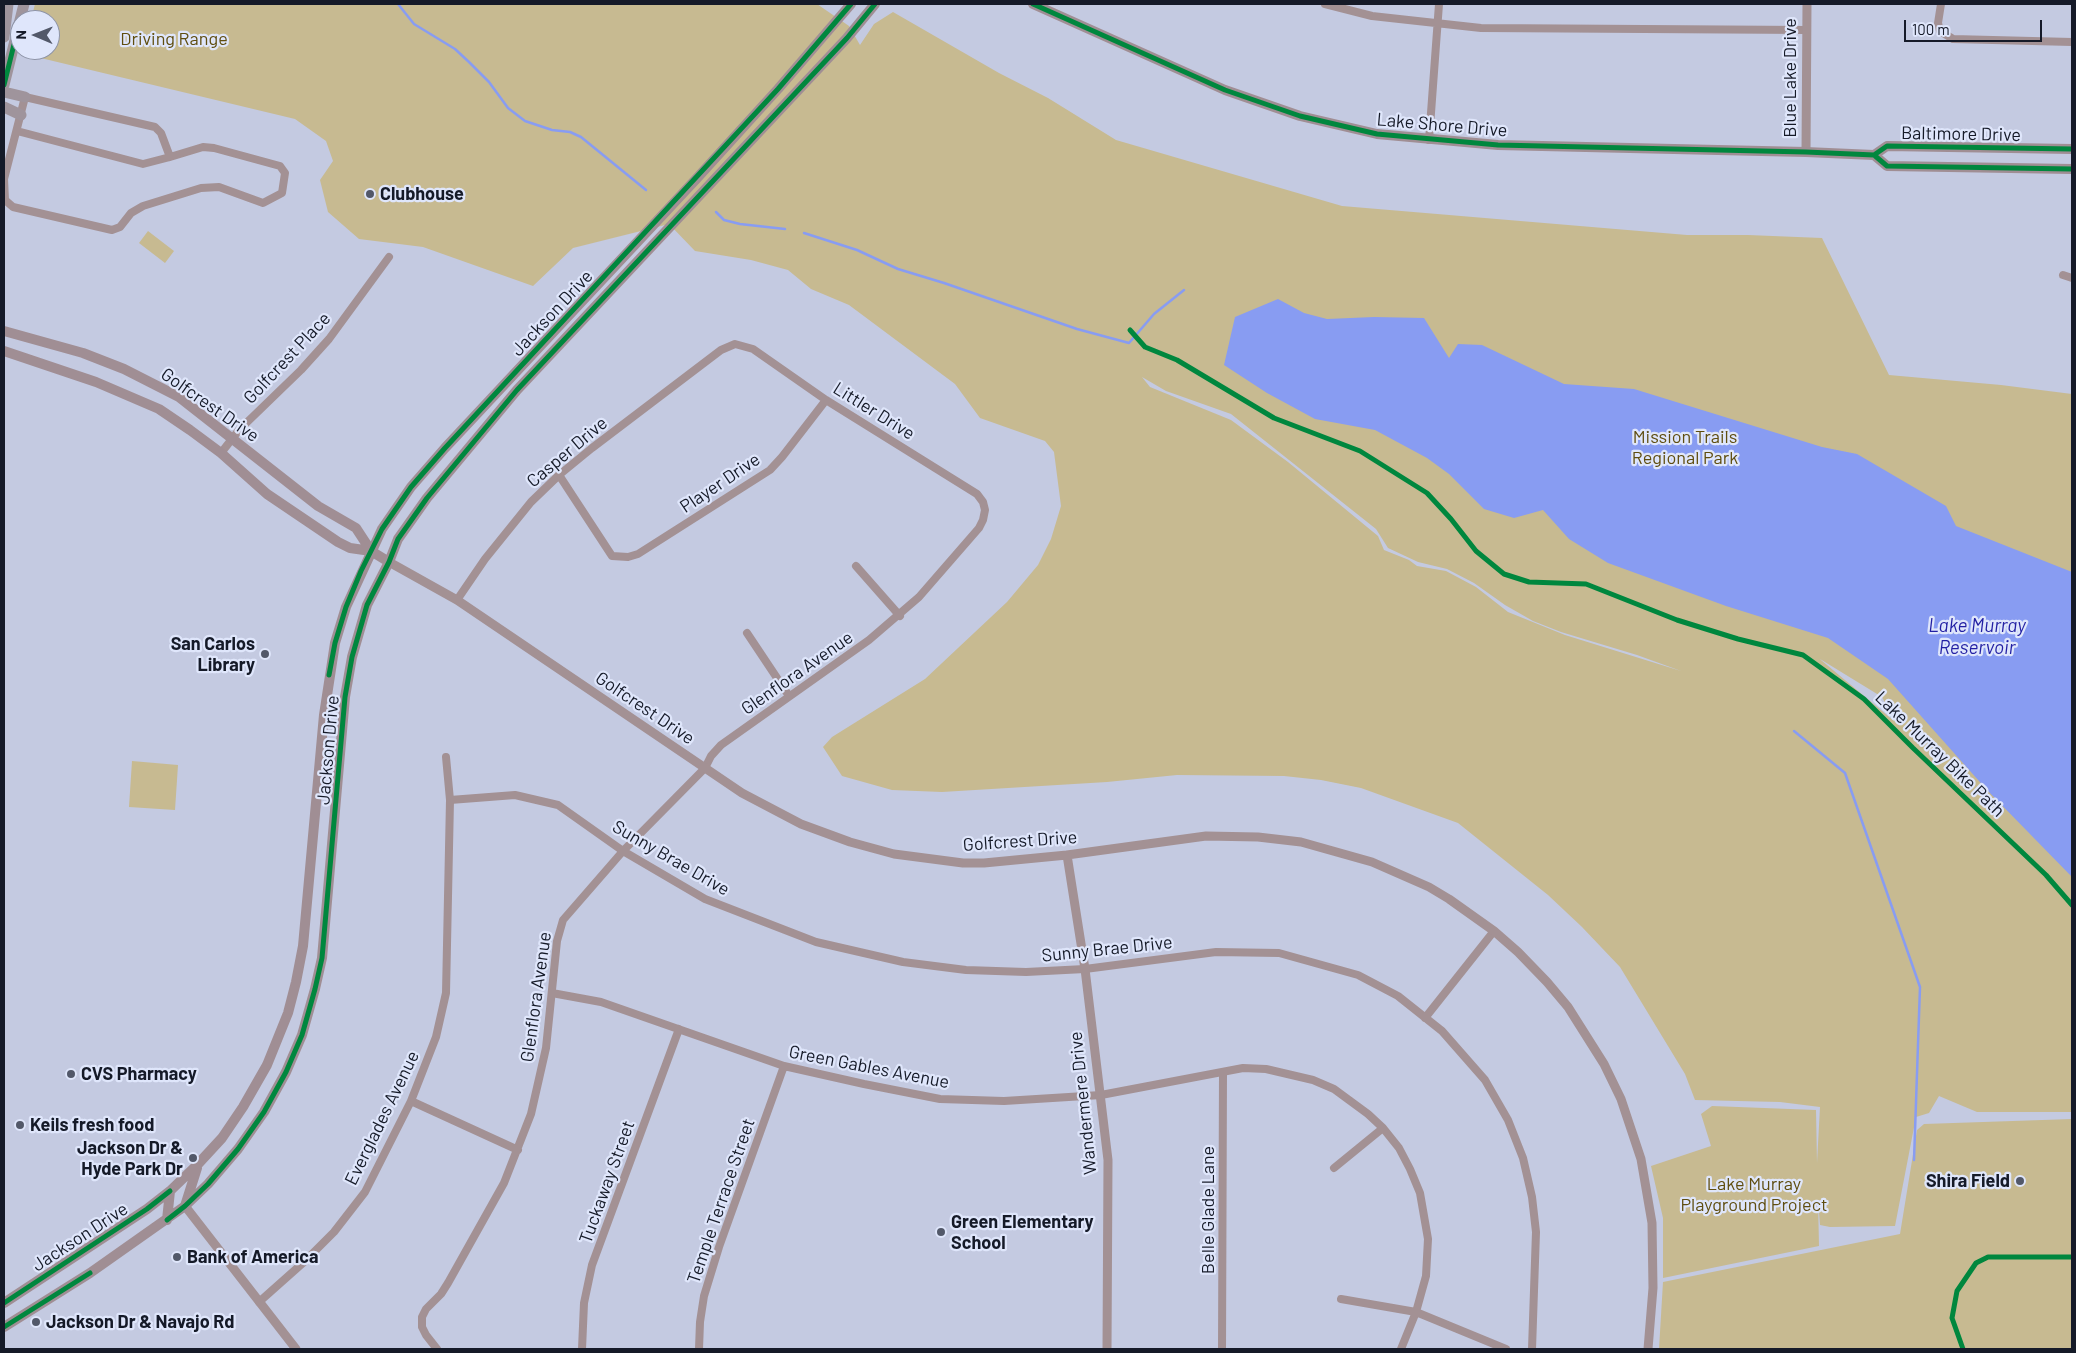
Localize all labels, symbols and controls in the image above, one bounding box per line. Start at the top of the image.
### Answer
north arrow [10,10,60,60]
scale bar [1906,10,2044,42]
street label: Blue Lake Drive [1779,18,1801,138]
text: 100 m [1912,20,1950,38]
park label: Driving Range [120,28,228,50]
text: N [12,30,29,40]
street label: Lake Shore Drive [1376,109,1508,141]
street label: Baltimore Drive [1901,122,2021,146]
place label: Clubhouse [380,183,464,205]
marker: Clubhouse [364,188,376,200]
street label: Jackson Drive [507,265,597,361]
street label: Golfcrest Place [239,308,335,408]
street label: Golfcrest Drive [157,363,263,447]
street label: Littler Drive [829,377,919,445]
street label: Casper Drive [522,412,612,492]
park label: Mission Trails Regional Park [1632,426,1738,468]
street label: Player Drive [676,448,764,518]
water label: Lake Murray Reservoir [1928,615,2026,659]
street label: Glenflora Avenue [737,626,857,720]
place label: San Carlos Library [171,633,255,676]
marker: San Carlos Library [259,648,271,660]
street label: Golfcrest Drive [591,667,699,749]
street label: Lake Murray Bike Path [1871,687,2009,821]
street label: Jackson Drive [312,694,344,806]
street label: Sunny Brae Drive [609,816,733,900]
street label: Golfcrest Drive [962,826,1078,856]
street label: Glenflora Avenue [516,930,556,1064]
street label: Sunny Brae Drive [1040,931,1174,967]
street label: Wandermere Drive [1065,1030,1101,1176]
street label: Green Gables Avenue [787,1041,951,1093]
street label: Everglades Avenue [340,1047,424,1189]
place label: CVS Pharmacy [81,1063,197,1085]
marker: CVS Pharmacy [65,1068,77,1080]
place label: Keils fresh food [30,1114,155,1136]
street label: Temple Terrace Street [683,1116,759,1286]
street label: Tuckaway Street [575,1118,639,1246]
marker: Keils fresh food [14,1119,26,1131]
place label: Jackson Dr & Hyde Park Dr [77,1137,183,1180]
street label: Belle Glade Lane [1197,1146,1219,1274]
marker: Jackson Dr & Hyde Park Dr [187,1152,199,1164]
place label: Shira Field [1926,1170,2010,1192]
park label: Lake Murray Playground Project [1680,1173,1828,1216]
marker: Shira Field [2014,1175,2026,1187]
street label: Jackson Drive [28,1198,132,1276]
place label: Green Elementary School [951,1211,1094,1254]
marker: Green Elementary School [935,1226,947,1238]
place label: Bank of America [187,1246,319,1268]
marker: Bank of America [171,1251,183,1263]
place label: Jackson Dr & Navajo Rd [46,1311,234,1333]
marker: Jackson Dr & Navajo Rd [30,1316,42,1328]

